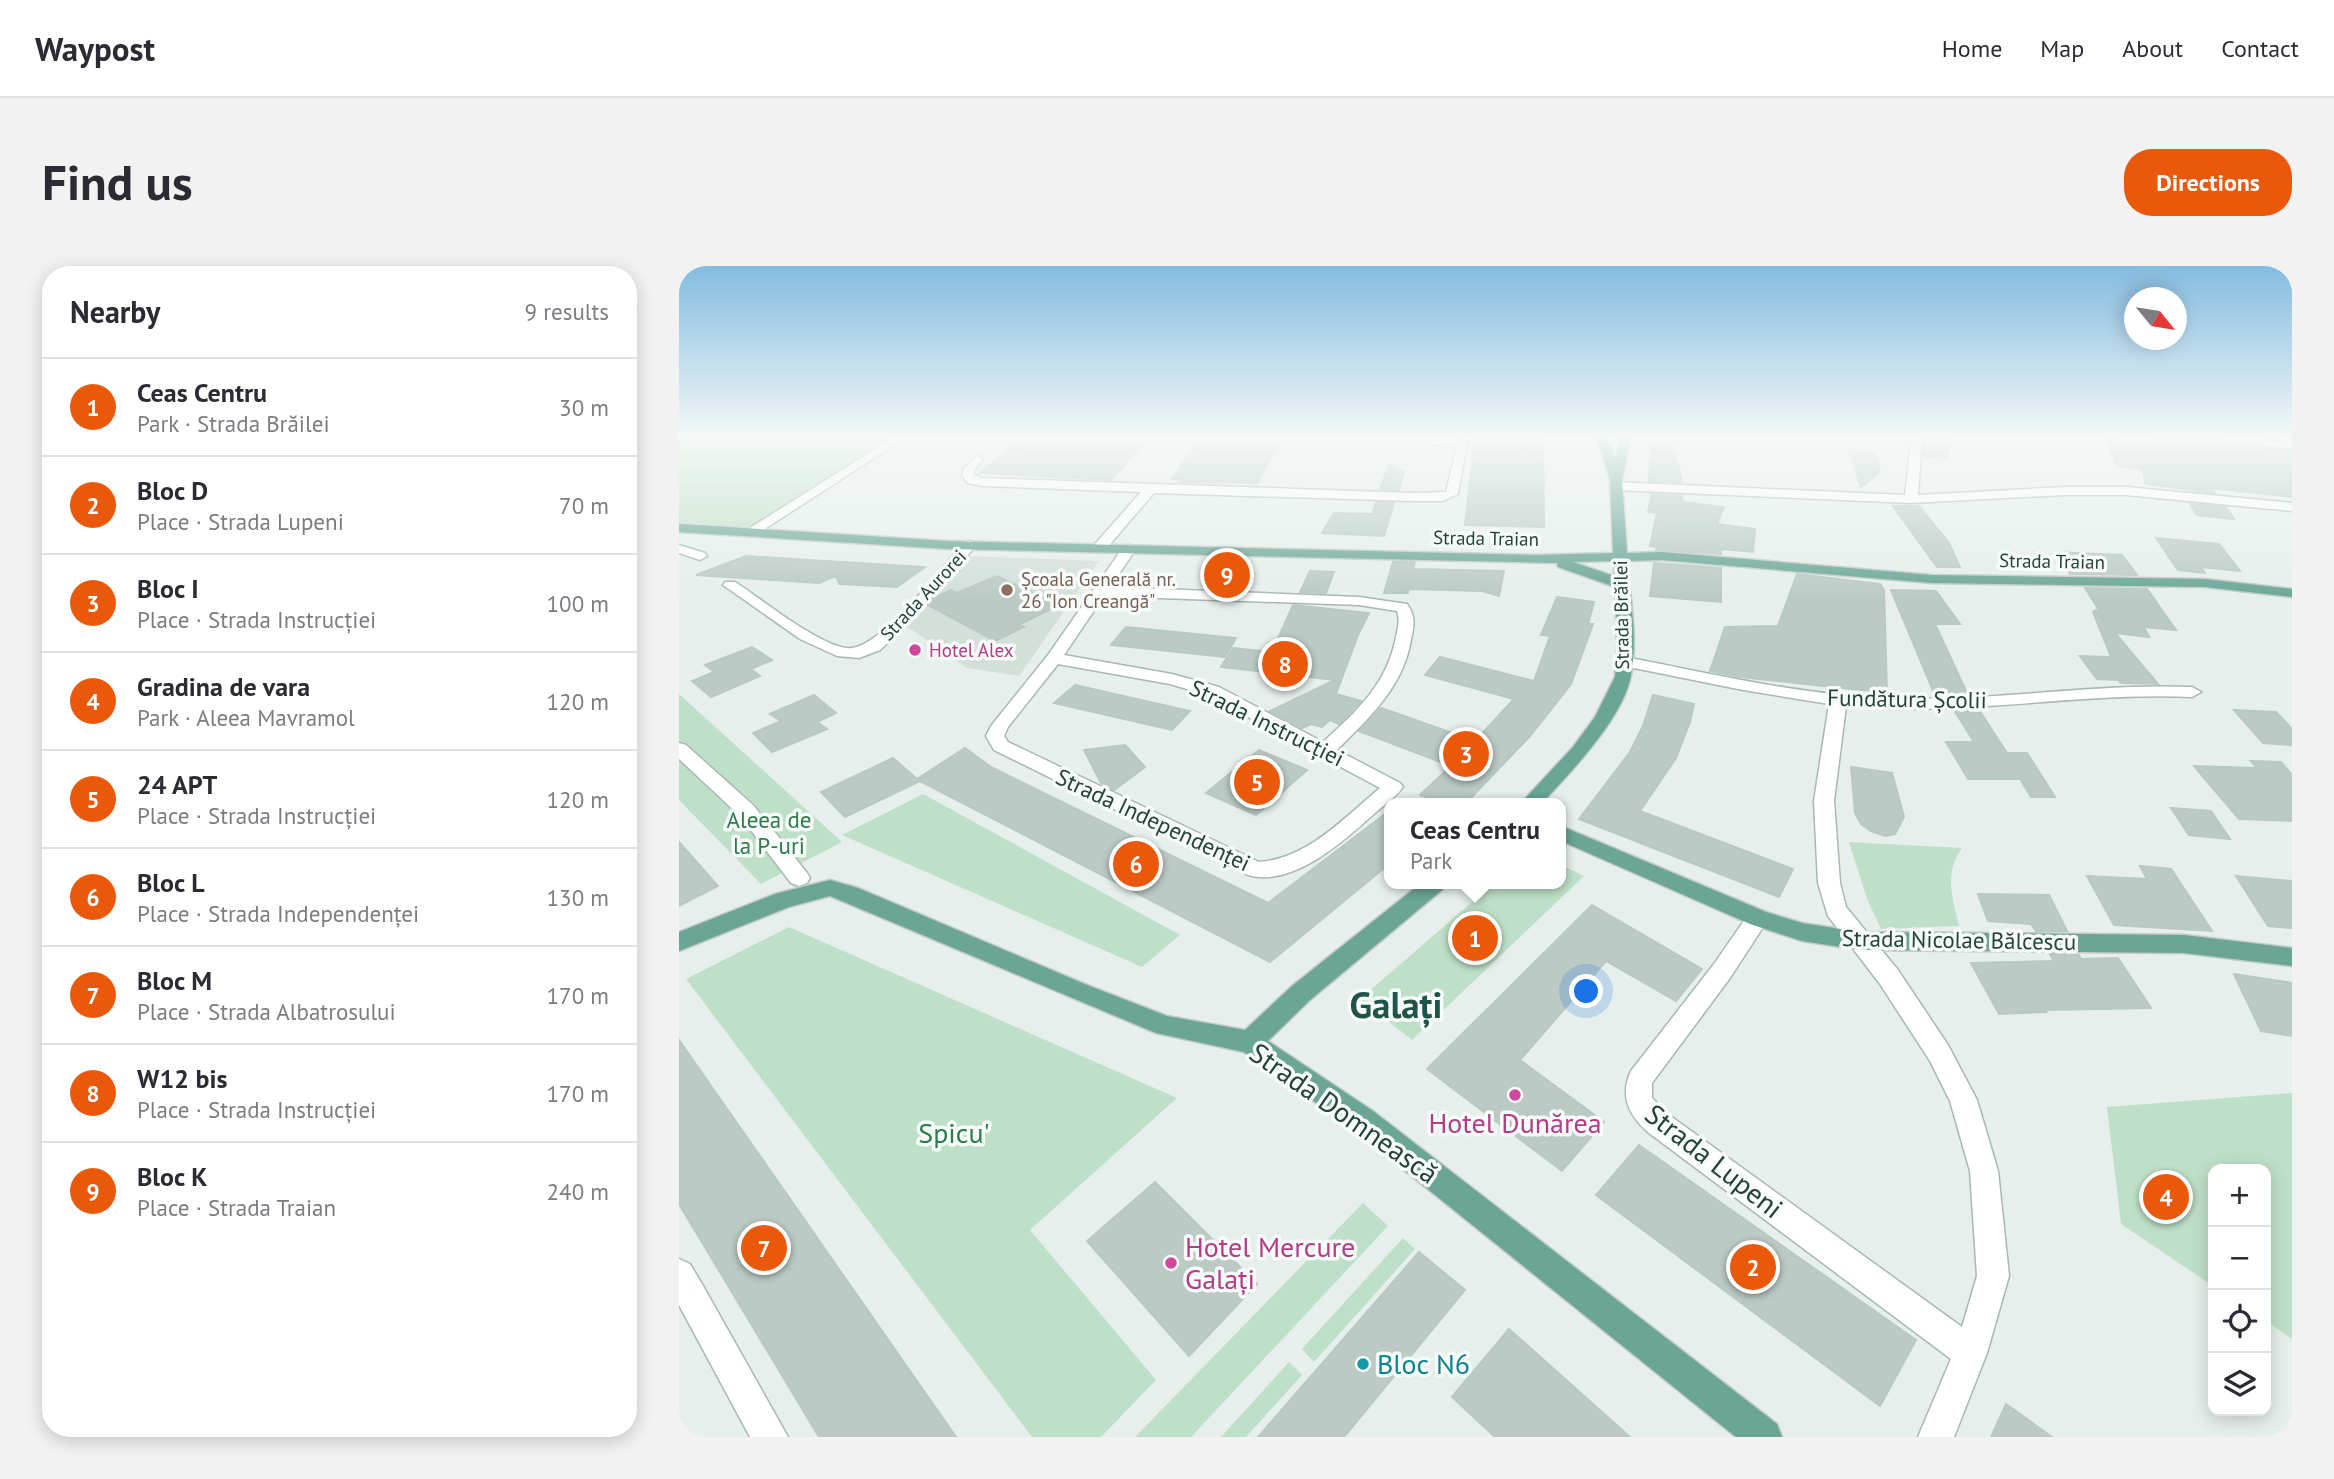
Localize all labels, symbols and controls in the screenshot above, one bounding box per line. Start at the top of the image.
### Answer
text: Waypost [35,27,155,70]
text: Home [1942,33,2002,64]
text: Map [2040,33,2084,64]
text: About [2122,33,2183,64]
text: Contact [2221,33,2299,64]
button: Directions [2124,149,2292,216]
text: Find us [42,150,193,214]
north arrow [2124,287,2187,350]
text: Nearby [70,292,160,331]
text: 9 results [525,297,609,326]
text: Ceas Centru [137,376,267,409]
text: 1 [86,393,100,422]
text: 30 m [559,393,609,422]
text: Park · Strada Brăilei [137,409,330,438]
text: Bloc D [137,474,208,507]
text: 2 [86,491,100,520]
text: 70 m [559,491,609,520]
text: Place · Strada Lupeni [137,507,344,536]
street label: Strada Traian [1433,525,1539,551]
street label: Strada Aurorei [875,544,971,646]
street label: Strada Traian [1999,548,2105,574]
pin: 9 [1204,549,1250,601]
street label: Strada Brăilei [1608,560,1634,670]
place label: Școala Generală nr. 26 "Ion Creangă" [1021,567,1176,613]
text: Bloc I [137,572,199,605]
marker: Școala Generală nr. 26 "Ion Creangă" [999,582,1015,598]
text: 3 [86,589,100,618]
text: 100 m [547,589,609,618]
text: Place · Strada Instrucției [137,605,376,634]
place label: Hotel Alex [929,638,1014,662]
pin: 8 [1262,638,1308,690]
marker: Hotel Alex [907,642,923,658]
text: Gradina de vara [137,670,310,703]
street label: Strada Instrucției [1185,673,1349,772]
street label: Fundătura Școlii [1827,683,1987,714]
text: 4 [86,687,100,716]
text: 120 m [547,687,609,716]
text: Park · Aleea Mavramol [137,703,355,732]
pin: 3 [1443,728,1489,780]
pin: 5 [1234,756,1280,808]
street label: Strada Independenței [1051,762,1255,877]
text: 24 APT [137,768,217,801]
text: 5 [86,785,100,814]
text: 120 m [547,785,609,814]
popup [1384,798,1566,889]
text: Place · Strada Instrucției [137,801,376,830]
park label: Aleea de la P-uri [727,805,811,860]
text: Ceas Centru [1410,813,1540,846]
pin: 6 [1113,838,1159,890]
text: Park [1410,846,1452,875]
text: Bloc L [137,866,205,899]
text: 6 [86,883,100,912]
text: 130 m [547,883,609,912]
text: Place · Strada Independenței [137,899,419,928]
pin: 1 [1452,912,1498,964]
street label: Strada Nicolae Bălcescu [1842,923,2076,956]
text: Bloc M [137,964,212,997]
your location [1569,974,1603,1008]
district label: Galați [1350,980,1442,1028]
text: 7 [86,981,100,1010]
text: 170 m [547,981,609,1010]
text: Place · Strada Albatrosului [137,997,396,1026]
street label: Strada Domnească [1243,1034,1446,1191]
text: W12 bis [137,1062,227,1095]
text: 8 [86,1079,100,1108]
text: 170 m [547,1079,609,1108]
marker: Hotel Dunărea [1507,1087,1523,1103]
text: Place · Strada Instrucției [137,1095,376,1124]
street label: Strada Lupeni [1638,1095,1791,1226]
place label: Hotel Dunărea [1428,1104,1602,1141]
park label: Spicu' [918,1114,990,1151]
text: Bloc K [137,1160,207,1193]
map controls [2208,1164,2271,1416]
button: + [2208,1164,2271,1227]
pin: 4 [2143,1171,2189,1223]
text: 9 [86,1177,100,1206]
text: 240 m [547,1177,609,1206]
text: Place · Strada Traian [137,1193,336,1222]
pin: 7 [741,1222,787,1274]
button: − [2208,1227,2271,1290]
place label: Hotel Mercure Galați [1185,1228,1355,1297]
pin: 2 [1730,1241,1776,1293]
marker: Hotel Mercure Galați [1163,1255,1179,1271]
button: locate [2208,1290,2271,1353]
place label: Bloc N6 [1377,1345,1470,1382]
button: layers [2208,1353,2271,1416]
marker: Bloc N6 [1355,1356,1371,1372]

